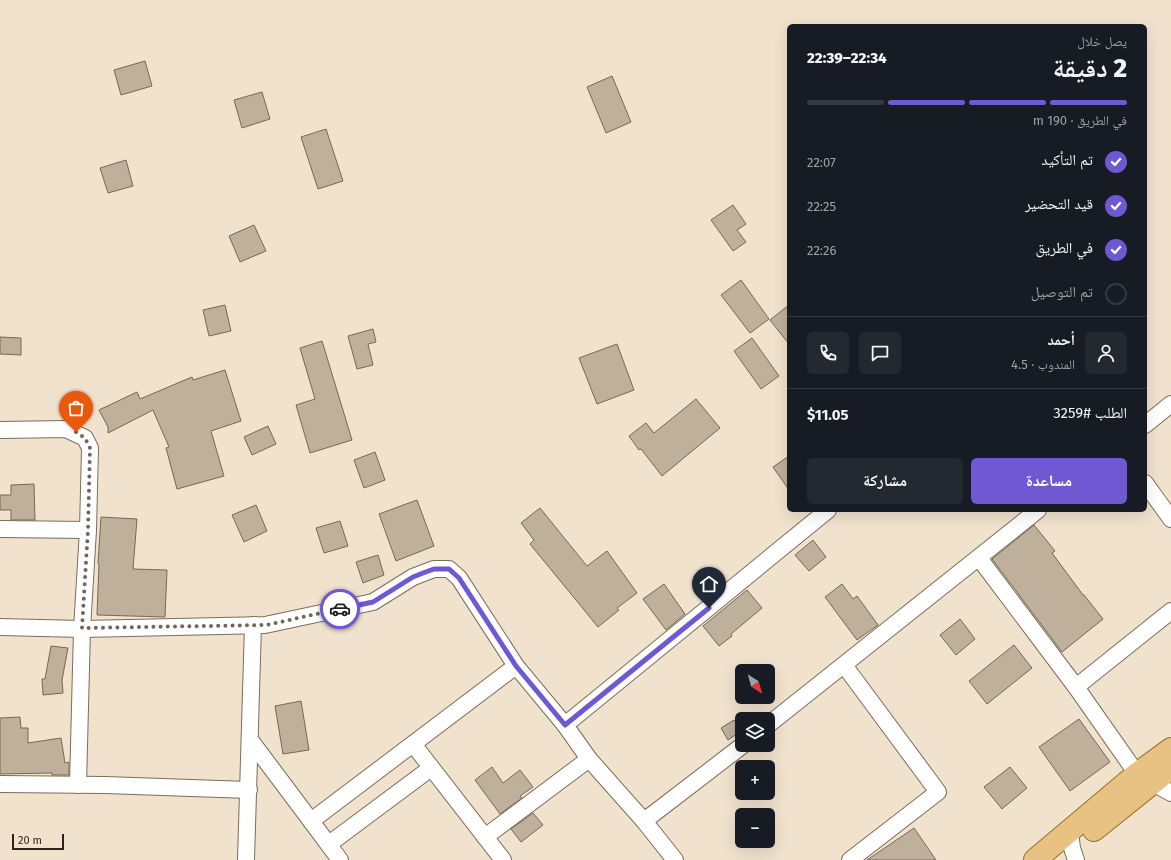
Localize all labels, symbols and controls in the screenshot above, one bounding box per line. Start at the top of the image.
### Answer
text: يصل خلال [1077,34,1127,49]
text: 22:34–22:39 [807,49,887,67]
text: 2 دقيقة [1053,53,1127,84]
text: في الطريق · 190 m [1033,113,1127,128]
text: تم التأكيد [1041,151,1093,169]
icon: check [1105,151,1127,173]
text: 22:07 [807,155,836,170]
text: قيد التحضير [1025,195,1093,213]
icon: check [1105,195,1127,217]
text: 22:25 [807,199,836,214]
text: في الطريق [1035,239,1093,257]
icon: check [1105,239,1127,261]
text: 22:26 [807,243,836,258]
text: تم التوصيل [1031,283,1093,301]
text: أحمد [1048,331,1075,349]
button: phone [807,332,849,374]
button: chat [859,332,901,374]
button: person [1085,332,1127,374]
text: المندوب · 4.5 [1011,357,1075,372]
pin [59,391,93,432]
icon: bag [65,397,87,419]
text: الطلب #3259 [1053,404,1127,422]
text: $11.05 [807,406,849,424]
button: مشاركة [807,458,963,504]
button: مساعدة [971,458,1127,504]
pin [692,567,726,608]
icon: home [698,573,720,595]
courier [320,589,360,629]
icon: car [329,598,351,620]
north arrow [735,664,775,704]
map controls [735,664,775,848]
button: layers [735,712,775,752]
button: + [735,760,775,800]
button: − [735,808,775,848]
scale bar [12,832,64,851]
text: 20 m [18,834,42,847]

